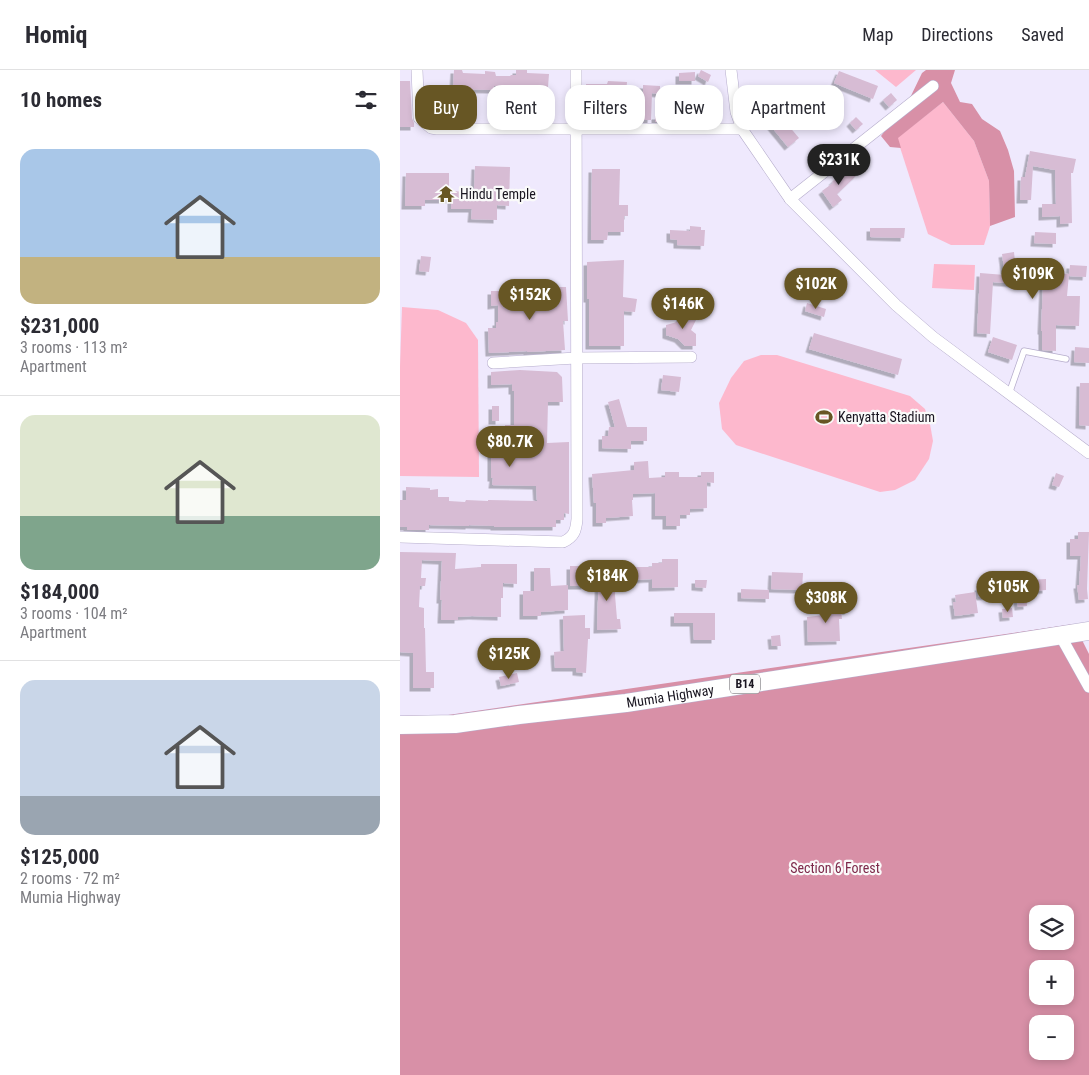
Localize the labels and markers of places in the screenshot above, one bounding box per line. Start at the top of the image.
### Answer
pin: $231K [804,144,874,186]
temple icon: Hindu Temple [436,184,456,204]
place label: Hindu Temple [460,186,536,202]
pin: $109K [998,258,1068,300]
pin: $102K [781,268,851,310]
pin: $152K [495,278,565,321]
pin: $146K [648,288,718,330]
sports icon: Kenyatta Stadium [814,407,834,427]
place label: Kenyatta Stadium [838,409,935,425]
pin: $80.7K [469,426,551,468]
pin: $184K [572,560,642,602]
pin: $105K [973,570,1043,613]
pin: $308K [791,582,861,624]
pin: $125K [474,638,544,680]

